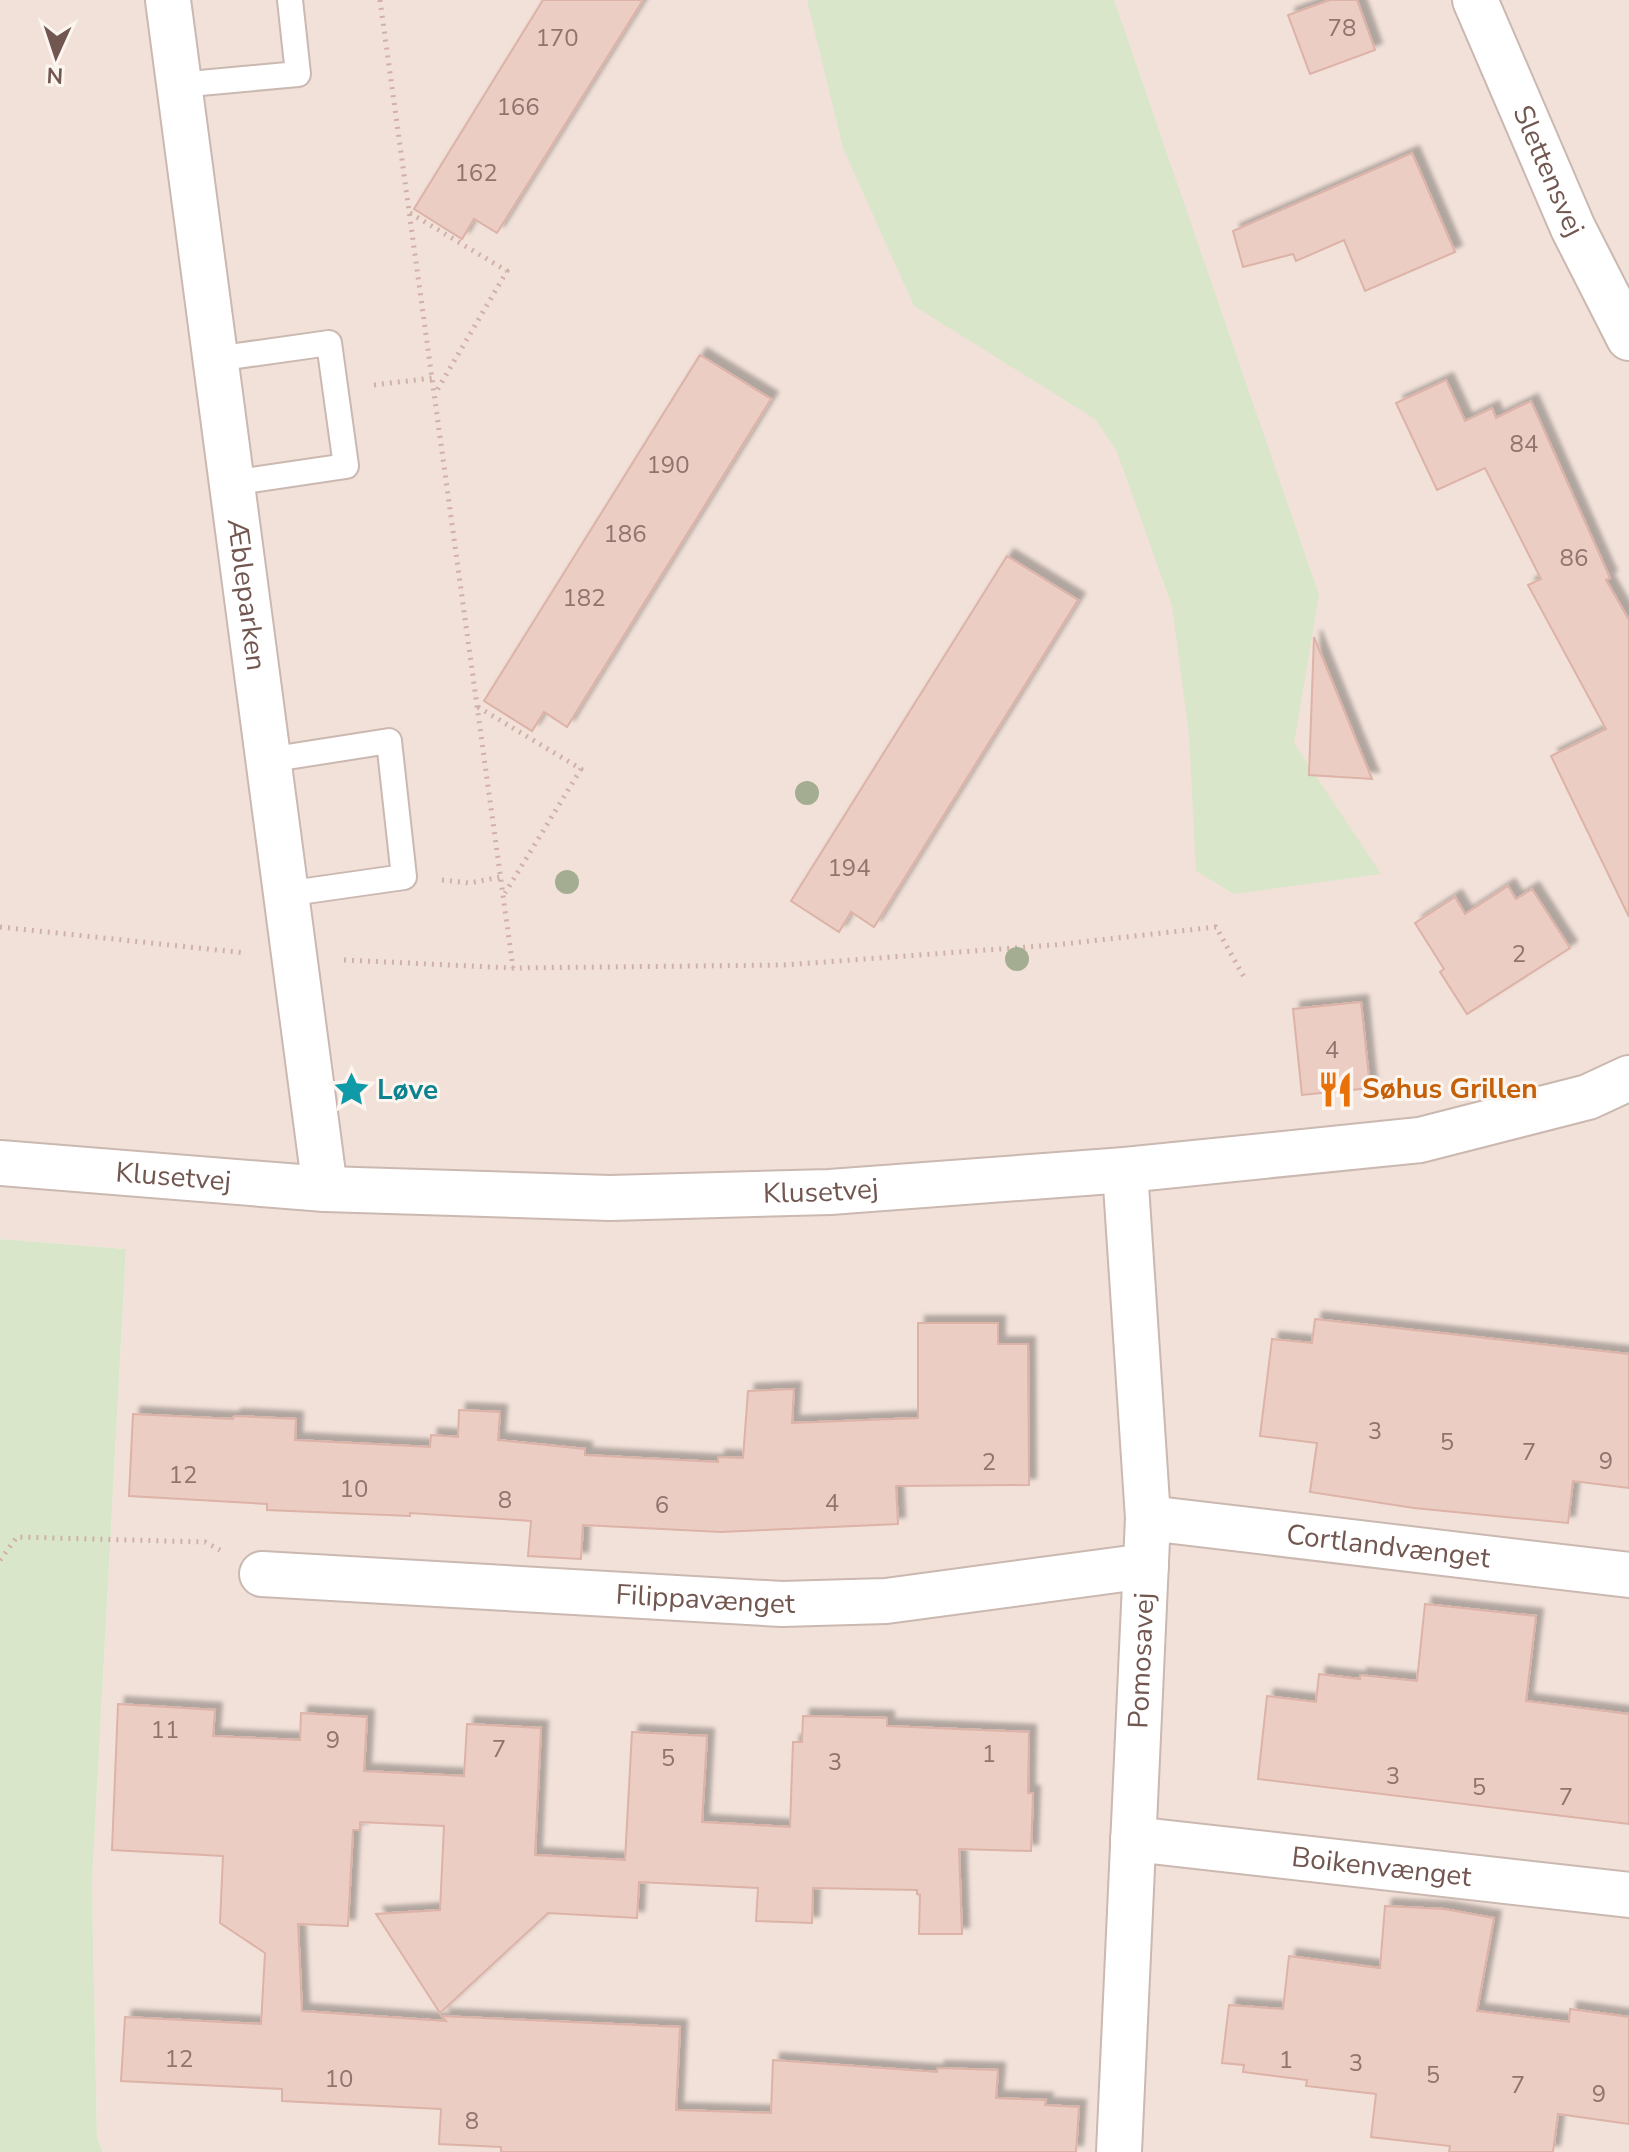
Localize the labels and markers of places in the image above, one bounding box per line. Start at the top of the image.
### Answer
restaurant icon: Søhus Grillen [1317,1070,1355,1108]
place label: Søhus Grillen [1362,1070,1538,1108]
place icon: Løve [332,1071,370,1109]
place label: Løve [377,1071,438,1109]

